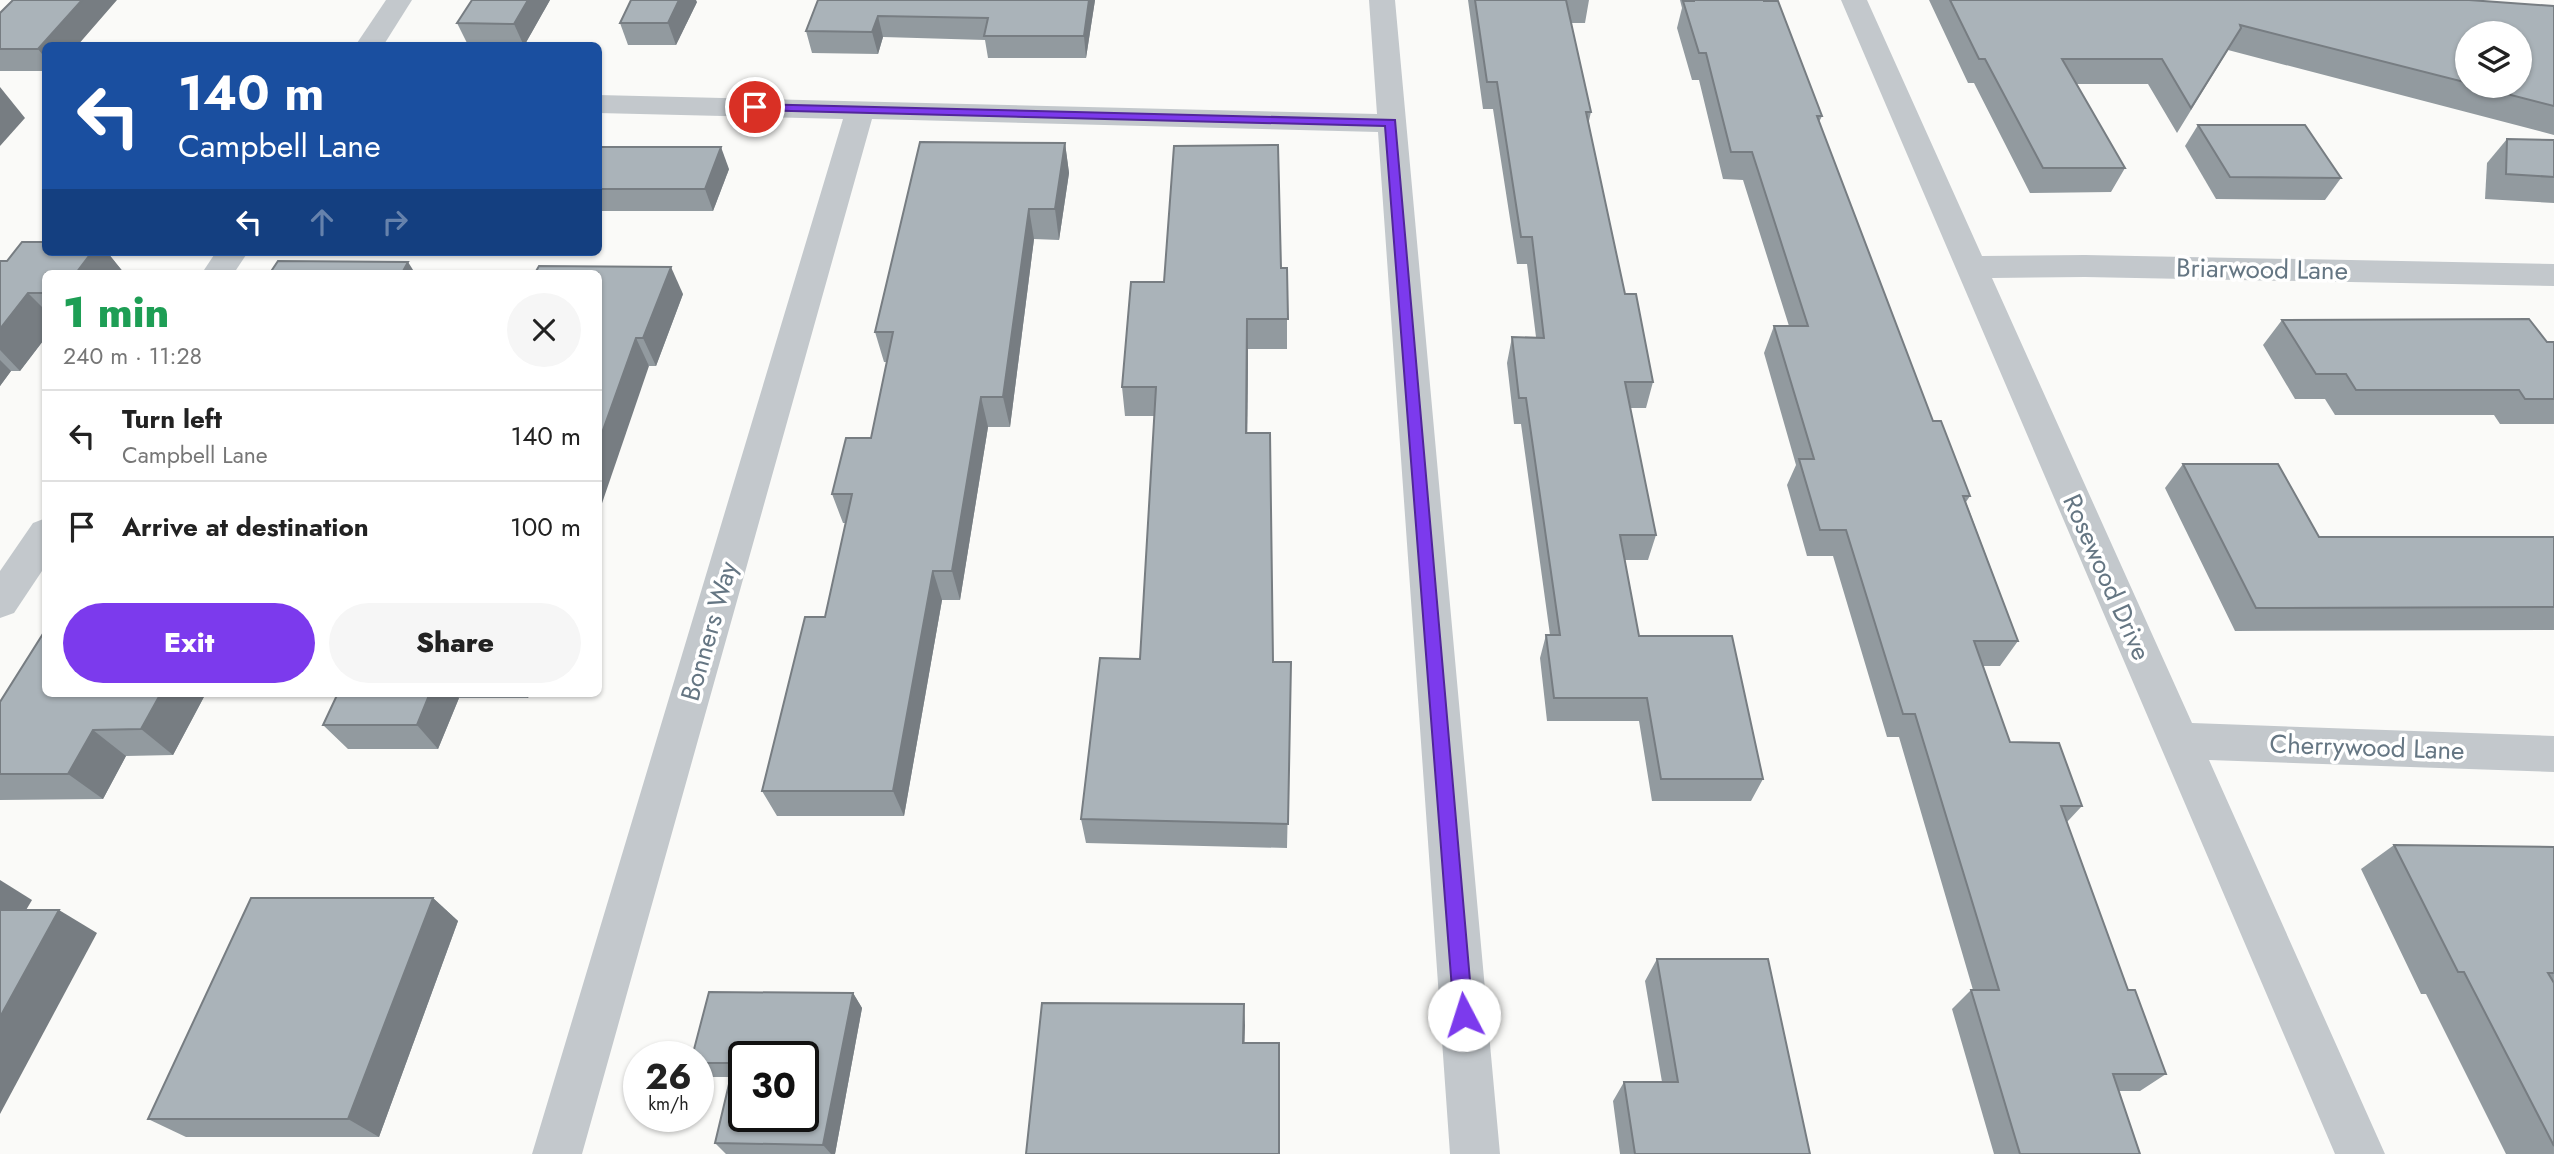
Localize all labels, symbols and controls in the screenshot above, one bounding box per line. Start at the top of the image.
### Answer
map controls [2455,21,2532,98]
button: layers [2455,21,2532,98]
text: 140 m [178,58,324,128]
icon: left [63,70,154,161]
pin [725,77,785,137]
icon: arrive [736,88,774,126]
text: Campbell Lane [178,123,381,169]
icon: left [230,203,268,241]
icon: ahead [303,203,341,241]
icon: right [376,203,414,241]
street label: Briarwood Lane [2176,249,2348,289]
text: 1 min [63,282,169,343]
button: close [507,293,581,367]
text: 240 m · 11:28 [63,339,202,373]
text: Turn left [122,400,222,438]
icon: left [63,417,101,455]
text: 140 m [510,417,581,455]
text: Campbell Lane [122,438,268,472]
street label: Rosewood Drive [2053,488,2161,666]
icon: arrive [63,508,101,546]
text: Arrive at destination [122,508,369,546]
text: 100 m [510,508,581,546]
street label: Bonners Way [671,556,747,705]
button: Exit [63,603,315,683]
button: Share [329,603,581,683]
street label: Cherrywood Lane [2269,725,2465,769]
position arrow [1427,978,1501,1052]
speed limit sign: 30 [728,1041,819,1132]
text: 26 [645,1052,692,1102]
text: km/h [648,1091,689,1117]

